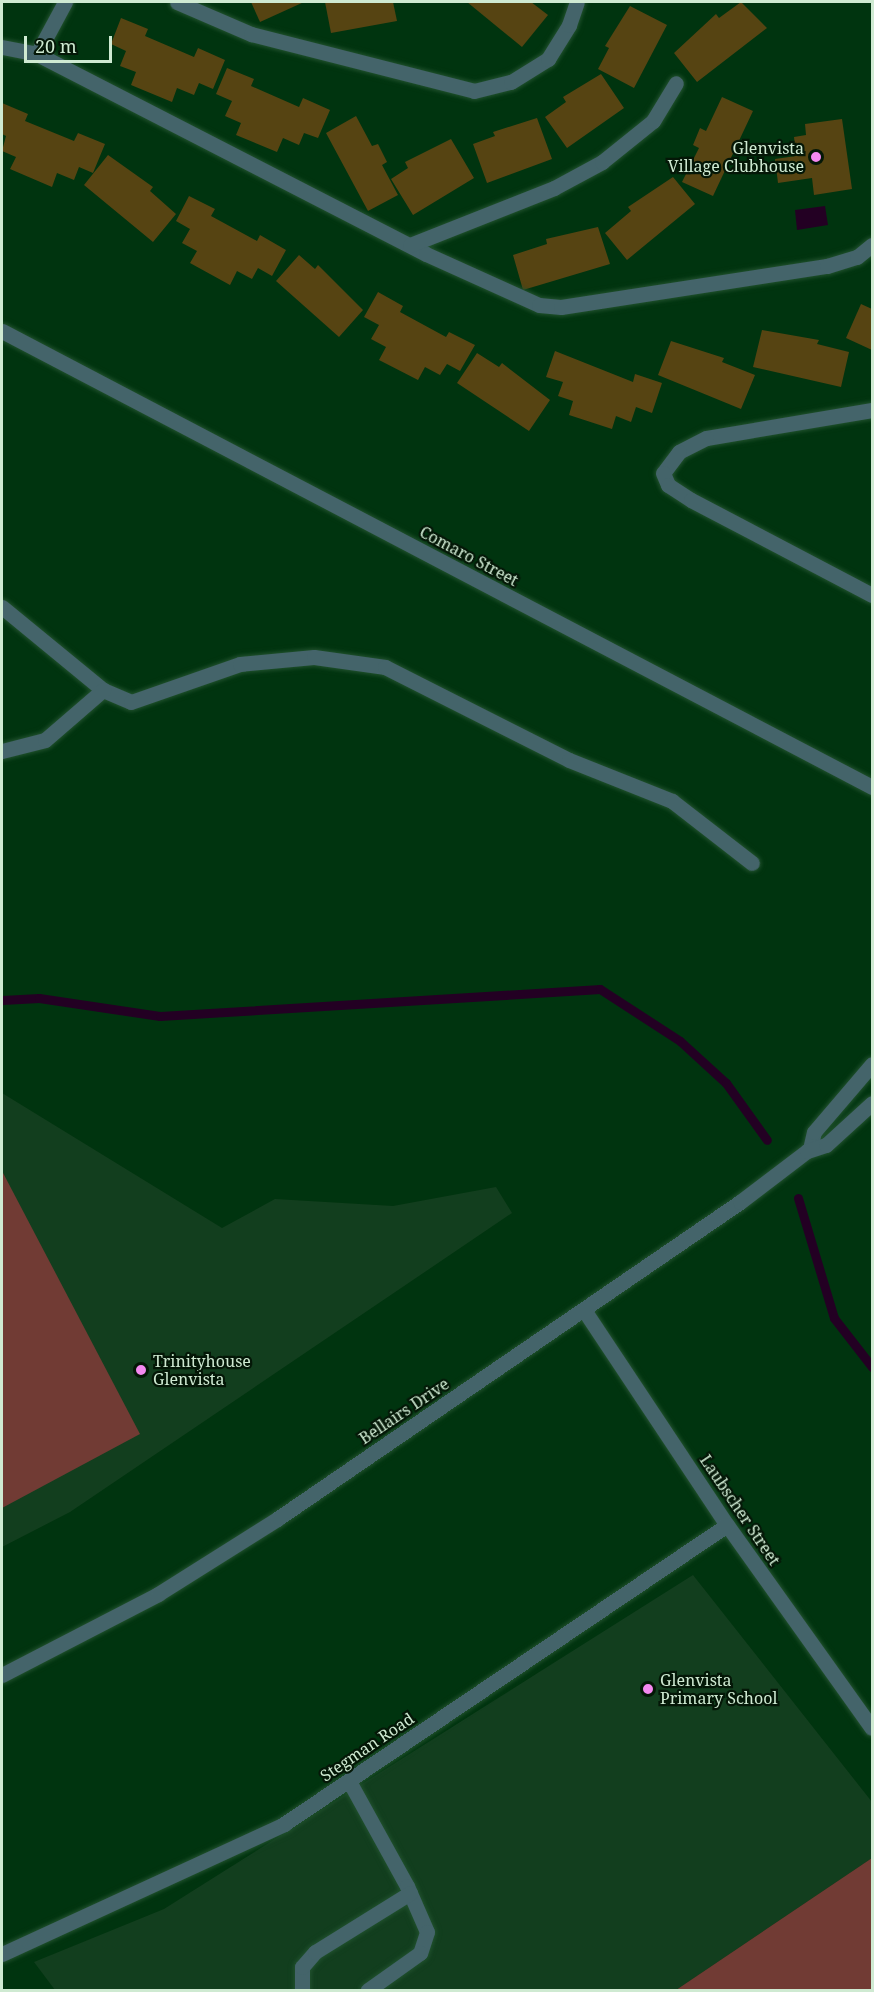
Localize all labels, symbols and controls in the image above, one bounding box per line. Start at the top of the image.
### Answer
scale bar [27,24,116,62]
text: 20 m [35,34,77,58]
place label: Glenvista Village Clubhouse [668,138,804,176]
marker: Glenvista Village Clubhouse [809,150,823,164]
street label: Comaro Street [416,522,522,590]
place label: Trinityhouse Glenvista [153,1351,251,1389]
marker: Trinityhouse Glenvista [134,1363,148,1377]
street label: Bellairs Drive [355,1374,453,1448]
street label: Laubscher Street [696,1451,784,1569]
place label: Glenvista Primary School [660,1670,777,1708]
marker: Glenvista Primary School [641,1682,655,1696]
street label: Stegman Road [317,1709,417,1785]

